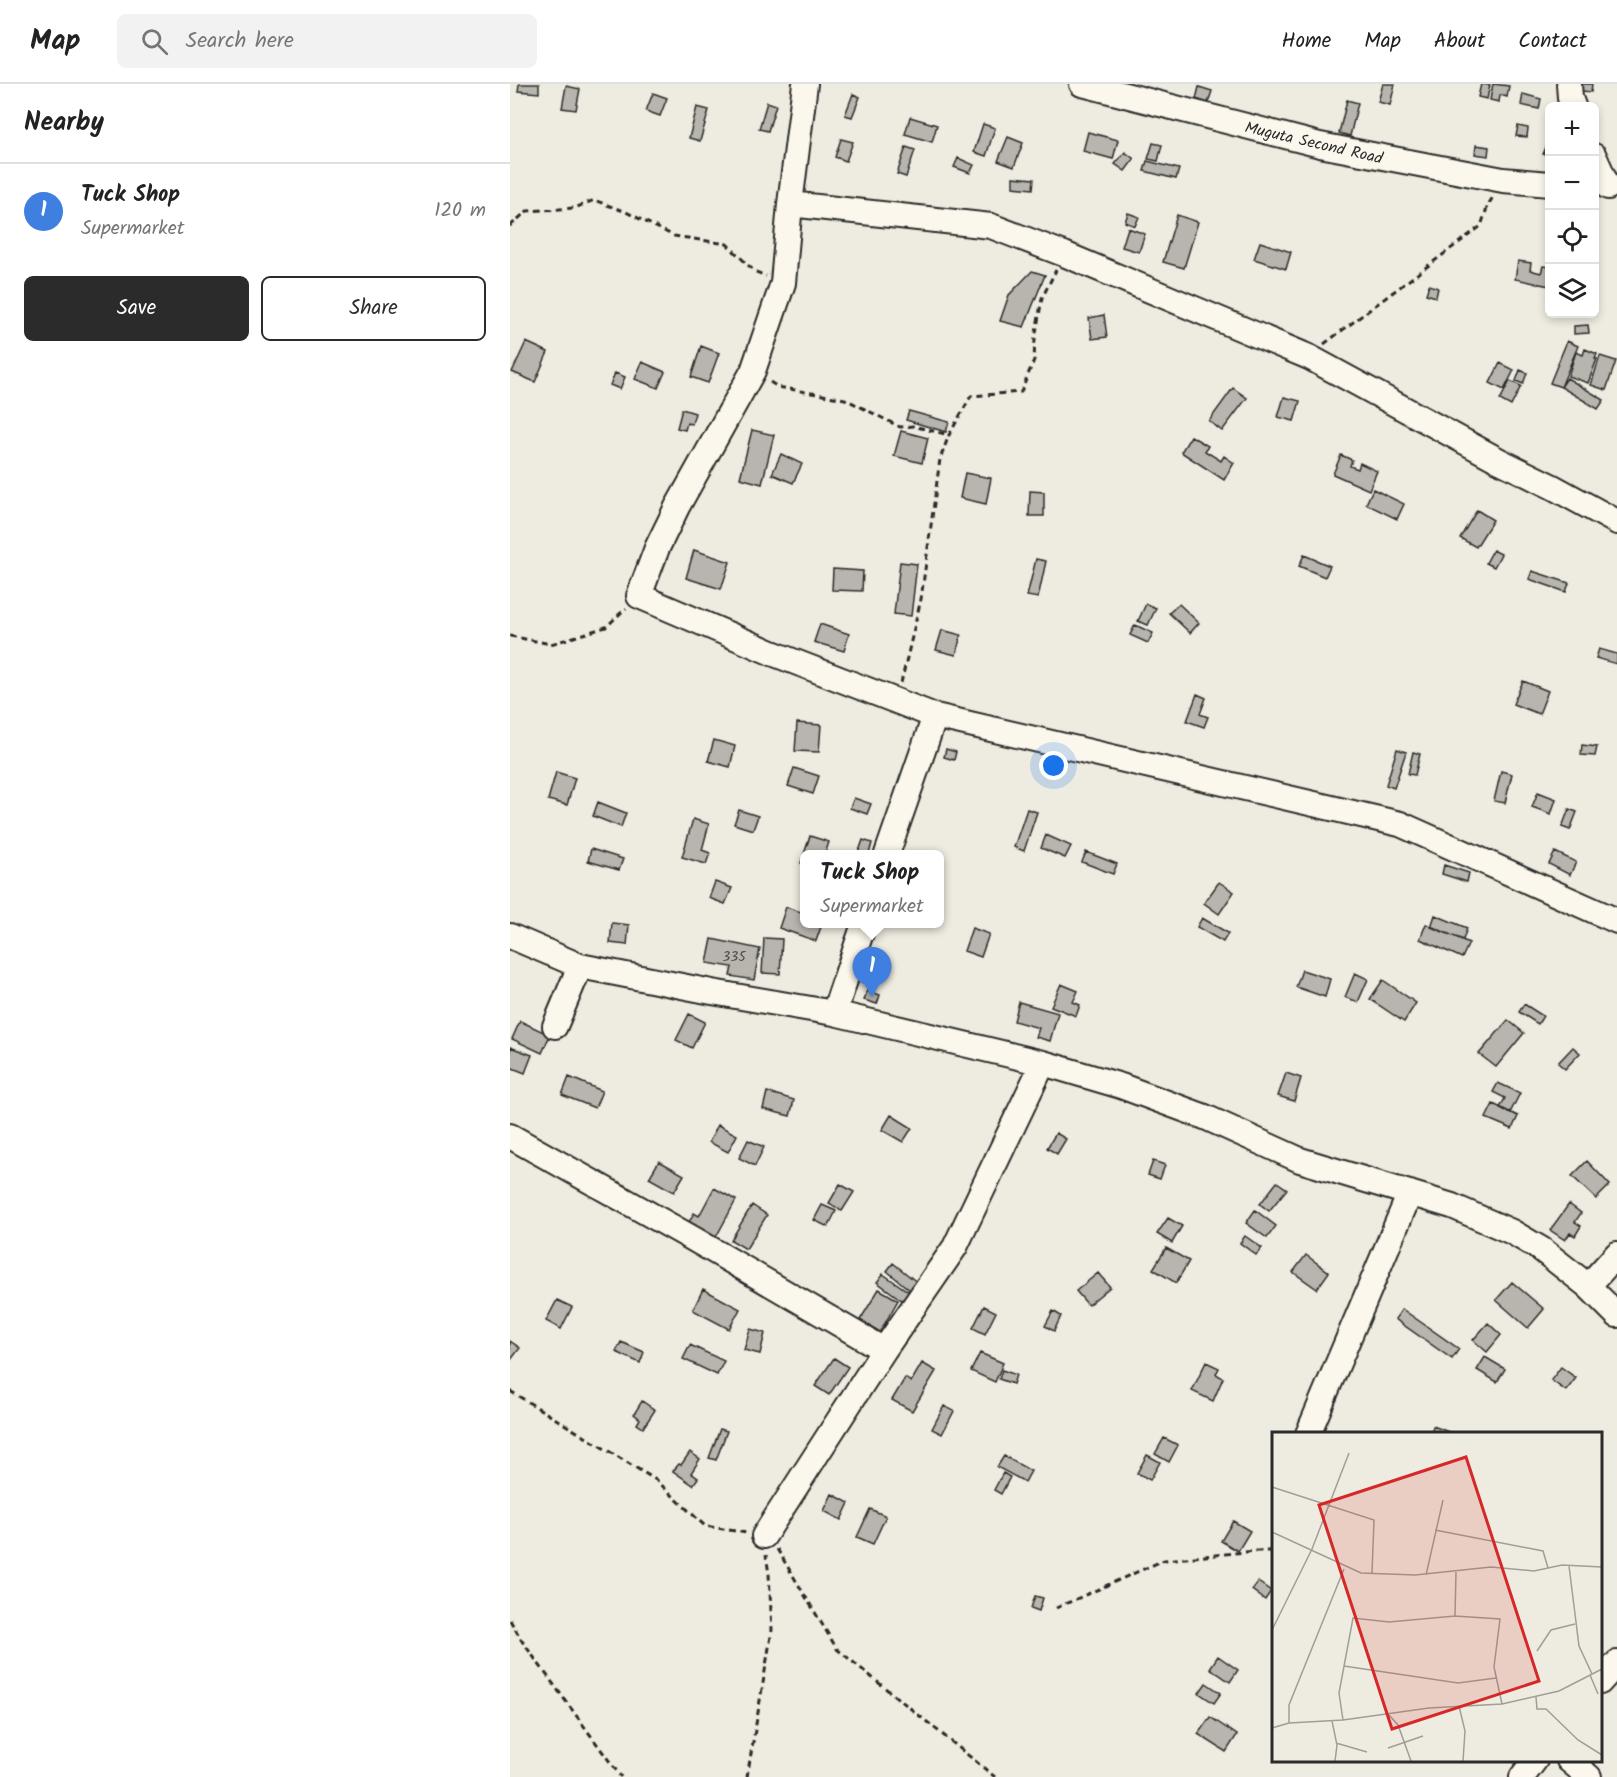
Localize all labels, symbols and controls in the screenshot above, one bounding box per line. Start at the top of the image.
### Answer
search box [117,14,537,68]
text: Map [30,19,81,64]
text: Search here [186,24,294,59]
icon: search [138,25,171,58]
text: Home [1282,25,1331,58]
text: Map [1364,25,1401,58]
text: About [1434,25,1485,58]
text: Contact [1518,25,1587,58]
text: Nearby [24,102,104,144]
map controls [1545,102,1599,318]
button: + [1545,102,1599,156]
street label: Muguta Second Road [1242,115,1386,172]
button: − [1545,156,1599,210]
text: Tuck Shop [81,178,180,213]
text: 1 [40,195,47,227]
text: 120 m [434,195,486,227]
button: locate [1545,210,1599,264]
text: Supermarket [81,213,184,245]
button: layers [1545,264,1599,318]
button: Save [24,276,249,341]
button: Share [261,276,486,341]
your location [1039,751,1068,780]
popup [800,850,944,928]
text: Tuck Shop [820,856,919,891]
text: Supermarket [820,891,924,923]
house number: 335 [722,946,747,968]
pin: 1 [852,948,892,997]
inset map [1272,1432,1602,1762]

